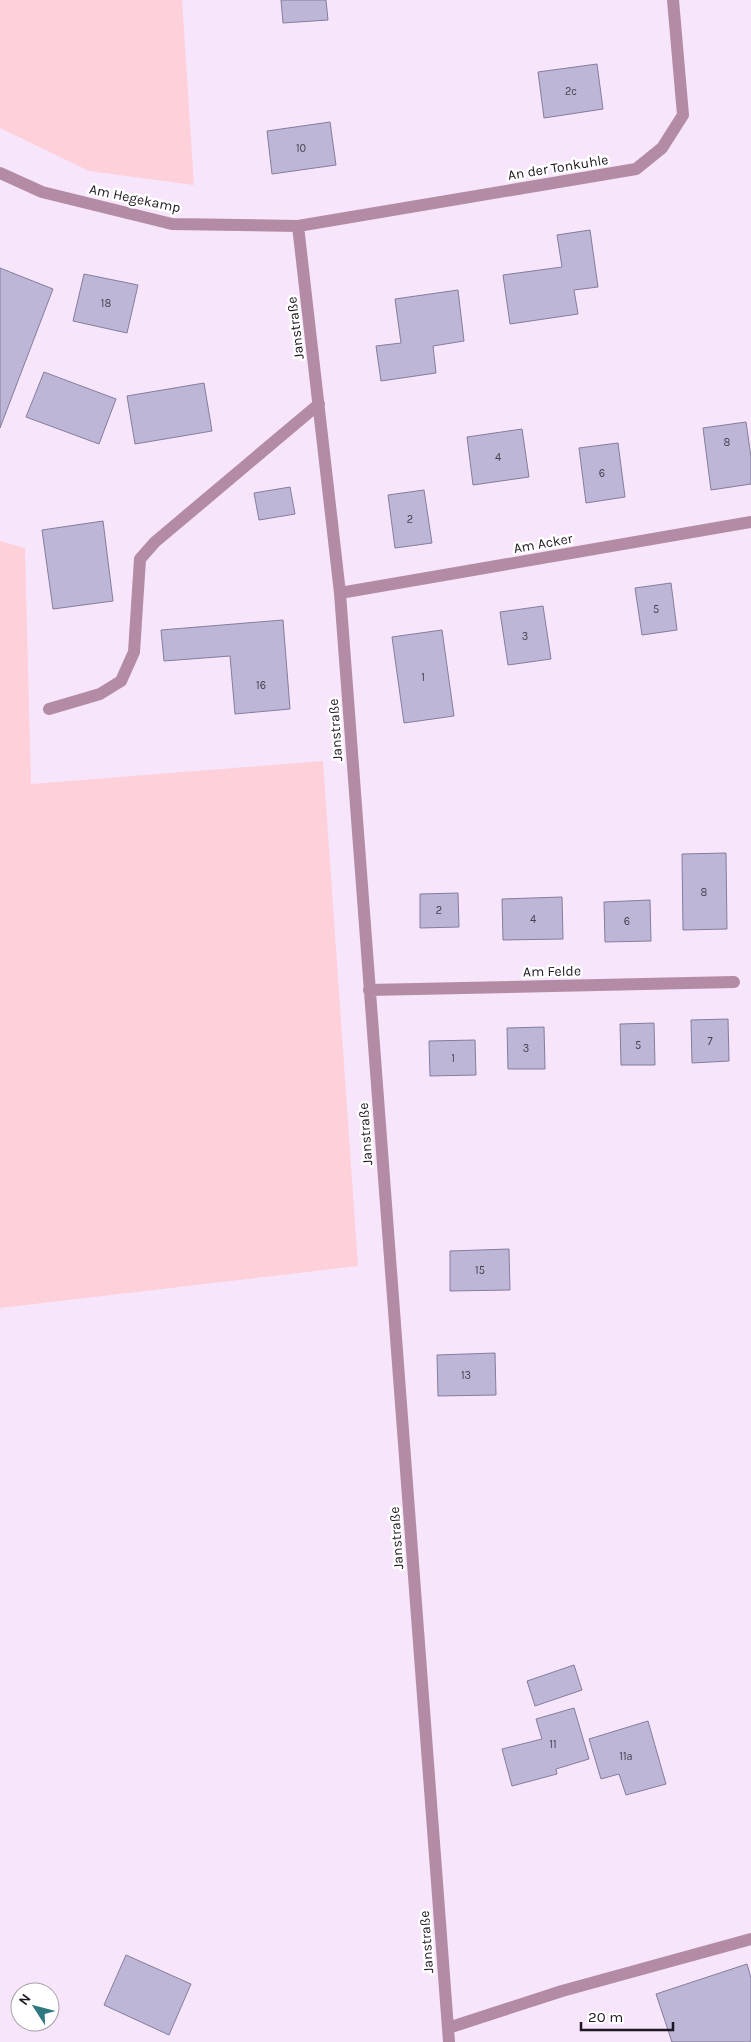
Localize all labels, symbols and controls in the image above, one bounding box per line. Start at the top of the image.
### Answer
house number: 2c [565,85,577,98]
house number: 10 [296,142,306,155]
street label: An der Tonkuhle [507,151,610,184]
street label: Am Hegekamp [88,181,182,216]
street label: Janstraße [283,296,308,360]
house number: 18 [101,297,111,310]
house number: 8 [724,436,731,449]
house number: 4 [495,451,501,464]
house number: 6 [599,467,605,480]
house number: 2 [407,513,413,526]
street label: Am Acker [512,530,575,557]
house number: 5 [653,603,659,616]
house number: 3 [522,630,528,643]
house number: 1 [421,671,425,684]
house number: 16 [256,679,266,692]
street label: Janstraße [325,698,346,762]
house number: 8 [701,886,708,899]
house number: 2 [436,904,442,917]
house number: 4 [530,913,536,926]
house number: 6 [624,915,630,928]
street label: Am Felde [523,962,581,981]
house number: 7 [707,1035,713,1048]
house number: 5 [635,1039,641,1052]
house number: 3 [523,1042,529,1055]
house number: 1 [451,1052,455,1065]
street label: Janstraße [355,1102,376,1166]
house number: 15 [475,1264,485,1277]
house number: 13 [461,1369,471,1382]
street label: Janstraße [386,1506,407,1570]
house number: 11 [549,1738,557,1751]
house number: 11a [619,1750,633,1763]
street label: Janstraße [416,1910,437,1974]
north arrow [10,1982,60,2032]
text: N [15,1991,35,2009]
scale bar [581,2000,674,2032]
text: 20 m [588,2008,623,2026]

